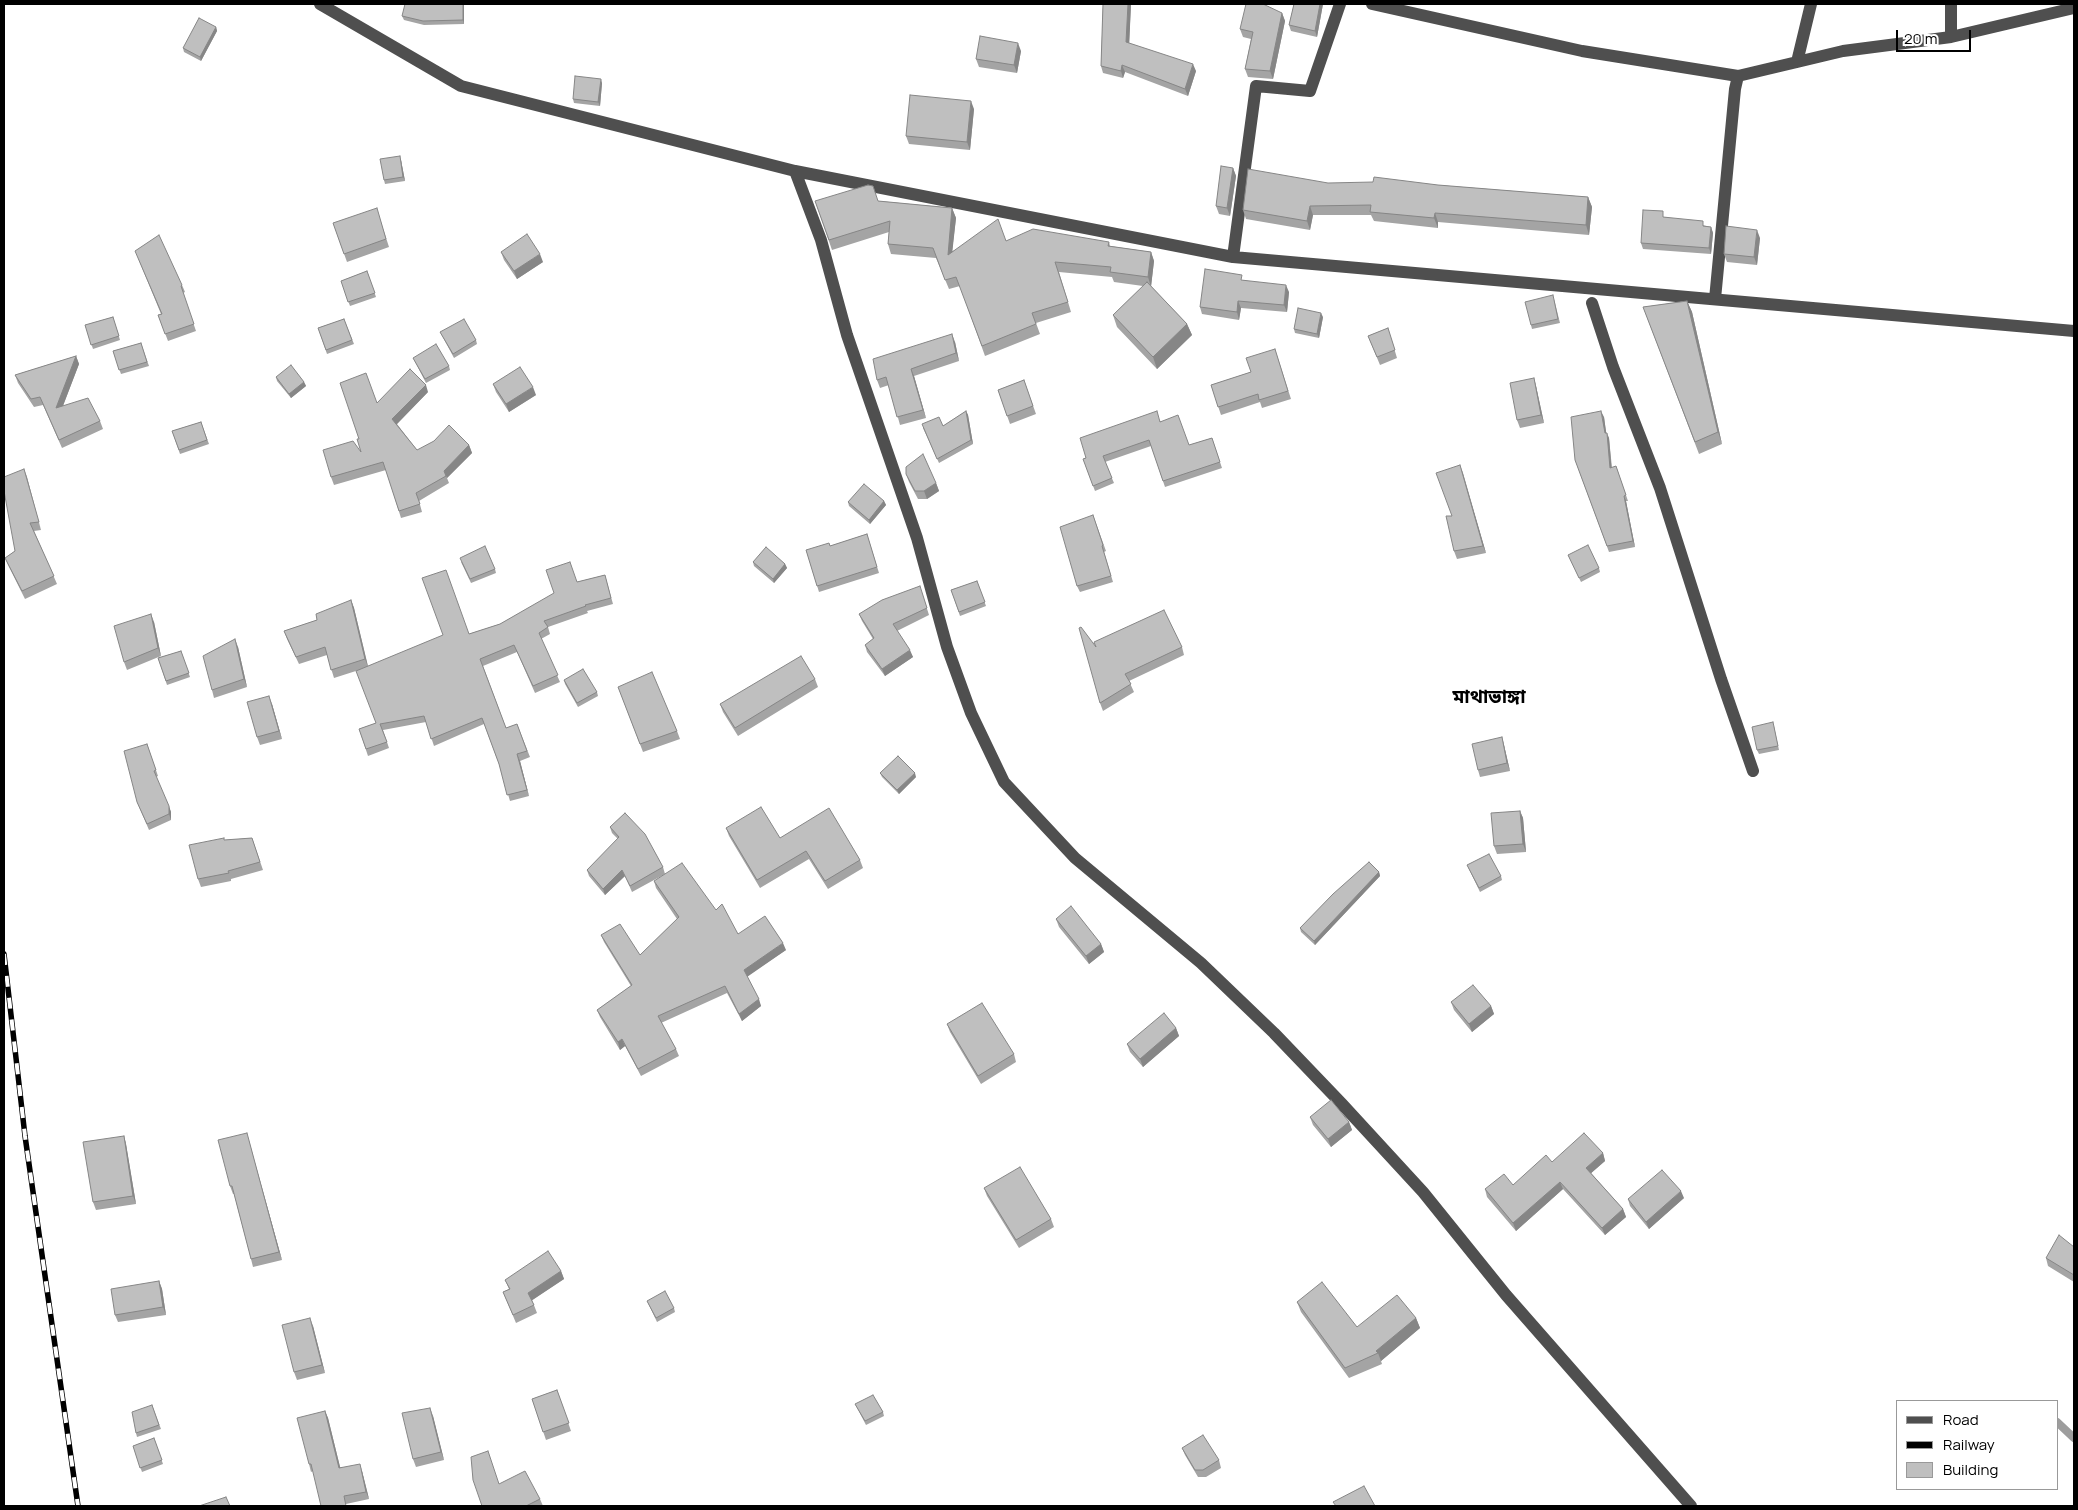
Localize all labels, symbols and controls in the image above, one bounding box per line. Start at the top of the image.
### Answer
scale bar [1898,20,1973,52]
text: 20 m [1904,28,1937,49]
district label: মাথাভাঙ্গা [1452,687,1526,709]
legend [1896,1400,2058,1490]
text: Road [1943,1409,1979,1430]
text: Railway [1943,1434,1995,1455]
text: Building [1943,1459,1998,1480]

